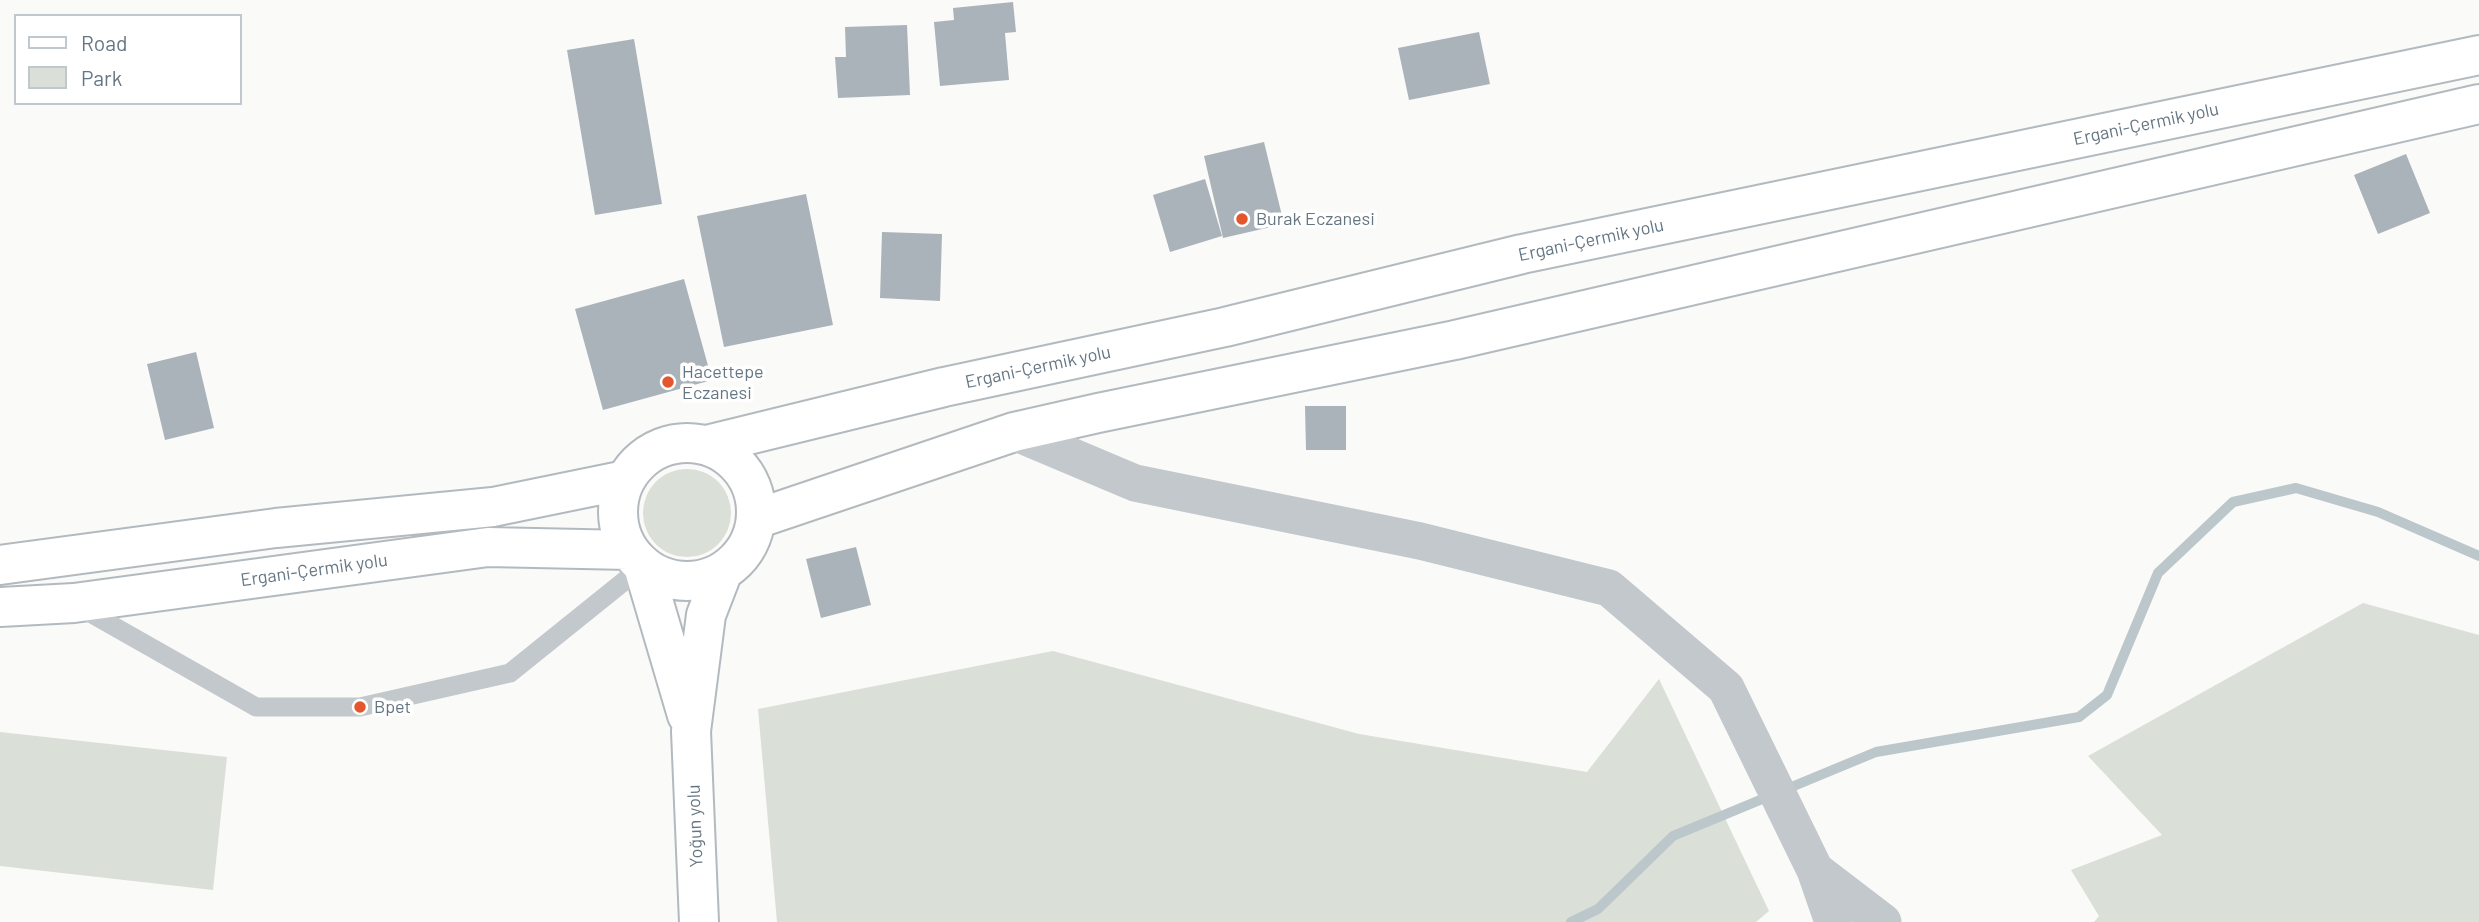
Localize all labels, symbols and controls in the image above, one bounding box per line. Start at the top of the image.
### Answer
legend [14,14,242,105]
text: Road [81,30,127,55]
text: Park [81,65,122,90]
street label: Ergani-Çermik yolu [2071,98,2221,150]
place label: Burak Eczanesi [1256,208,1375,230]
marker: Burak Eczanesi [1234,211,1250,227]
street label: Ergani-Çermik yolu [1516,214,1666,266]
street label: Ergani-Çermik yolu [963,341,1113,393]
place label: Hacettepe Eczanesi [682,361,764,404]
marker: Hacettepe Eczanesi [660,374,676,390]
street label: Ergani-Çermik yolu [239,549,389,591]
place label: Bpet [374,696,411,718]
marker: Bpet [352,699,368,715]
street label: Yoğun yolu [683,784,707,868]

